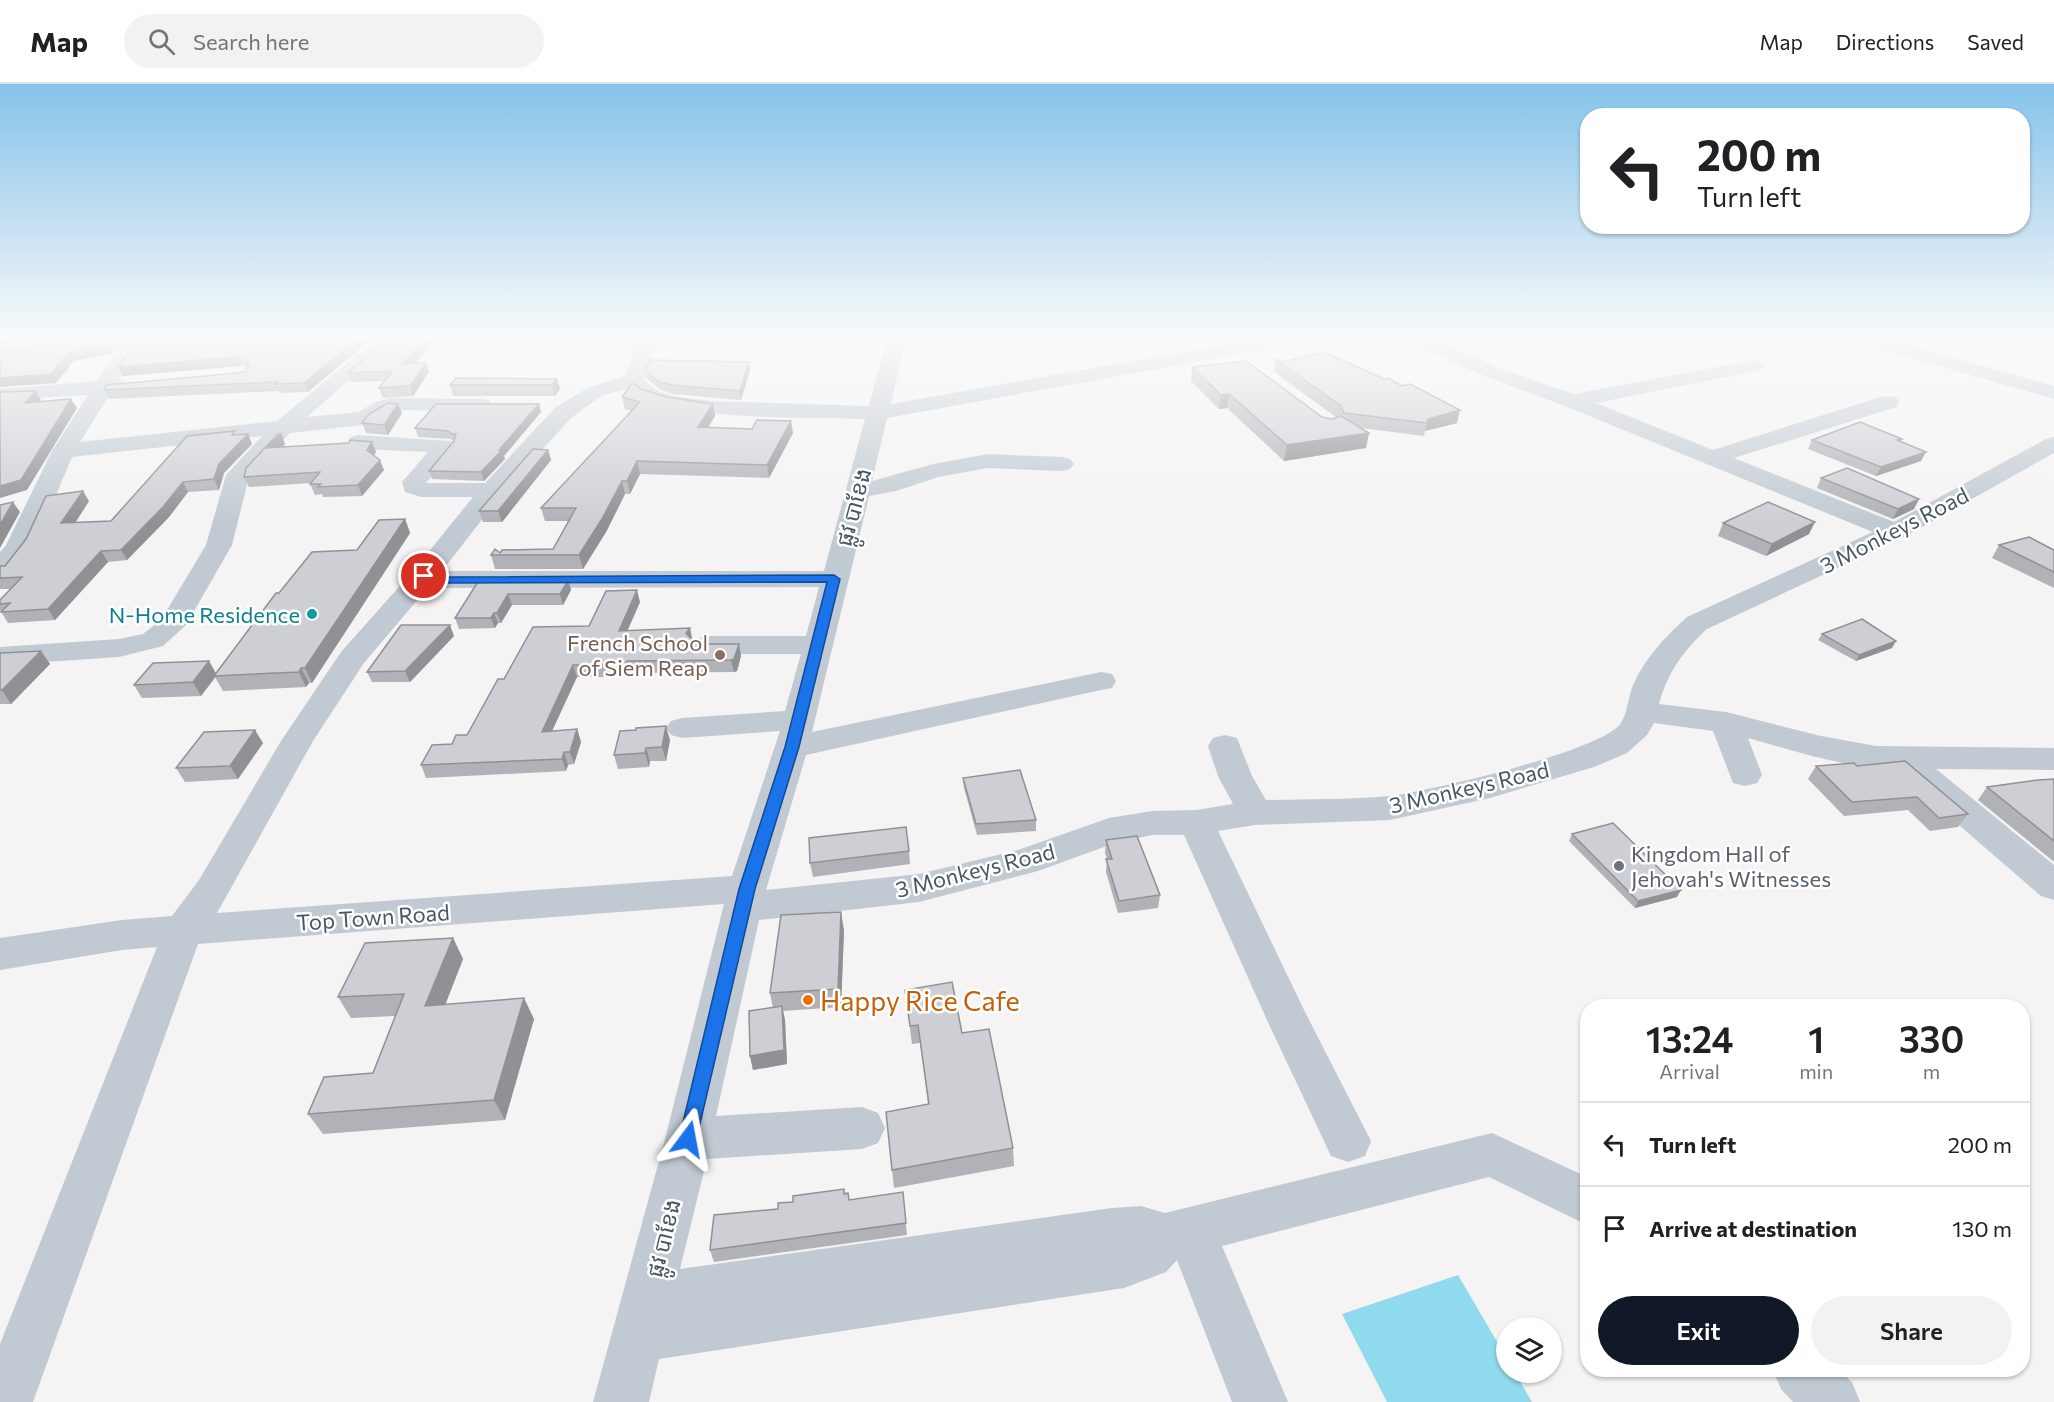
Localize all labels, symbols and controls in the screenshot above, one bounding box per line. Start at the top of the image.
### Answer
search box [124,14,544,68]
text: Map [30,24,88,58]
icon: search [145,25,178,58]
text: Search here [193,28,309,55]
text: Map [1760,29,1803,54]
text: Directions [1836,29,1934,54]
text: Saved [1967,29,2024,54]
text: 200 m [1697,128,1821,180]
icon: left [1598,132,1676,210]
text: Turn left [1697,180,1801,213]
street label: ផ្លូវ បាខែង [830,465,884,551]
street label: 3 Monkeys Road [1815,481,1973,579]
pin [398,550,449,601]
icon: arrive [407,559,440,592]
place label: N-Home Residence [109,601,300,628]
marker: N-Home Residence [305,607,319,621]
place label: French School of Siem Reap [567,629,708,681]
marker: French School of Siem Reap [713,648,727,662]
street label: 3 Monkeys Road [1386,755,1552,819]
street label: 3 Monkeys Road [893,837,1057,903]
place label: Kingdom Hall of Jehovah's Witnesses [1631,840,1831,892]
marker: Kingdom Hall of Jehovah's Witnesses [1612,859,1626,873]
street label: Top Town Road [295,898,451,936]
place label: Happy Rice Cafe [820,984,1020,1017]
marker: Happy Rice Cafe [801,993,815,1007]
text: 13:24 [1646,1016,1733,1060]
text: 1 [1808,1016,1824,1060]
text: 330 [1899,1016,1964,1060]
text: Arrival [1659,1059,1720,1083]
text: min [1799,1059,1833,1083]
text: m [1923,1059,1940,1083]
position arrow [656,1107,720,1171]
icon: left [1598,1128,1631,1161]
text: Turn left [1649,1131,1736,1158]
text: 200 m [1948,1131,2012,1158]
street label: ផ្លូវ បាខែង [640,1196,693,1282]
icon: arrive [1598,1212,1631,1245]
text: Arrive at destination [1649,1215,1857,1242]
text: 130 m [1952,1215,2012,1242]
button: Exit [1598,1296,1799,1365]
button: Share [1811,1296,2012,1365]
map controls [1496,1317,1562,1383]
button: layers [1496,1317,1562,1383]

